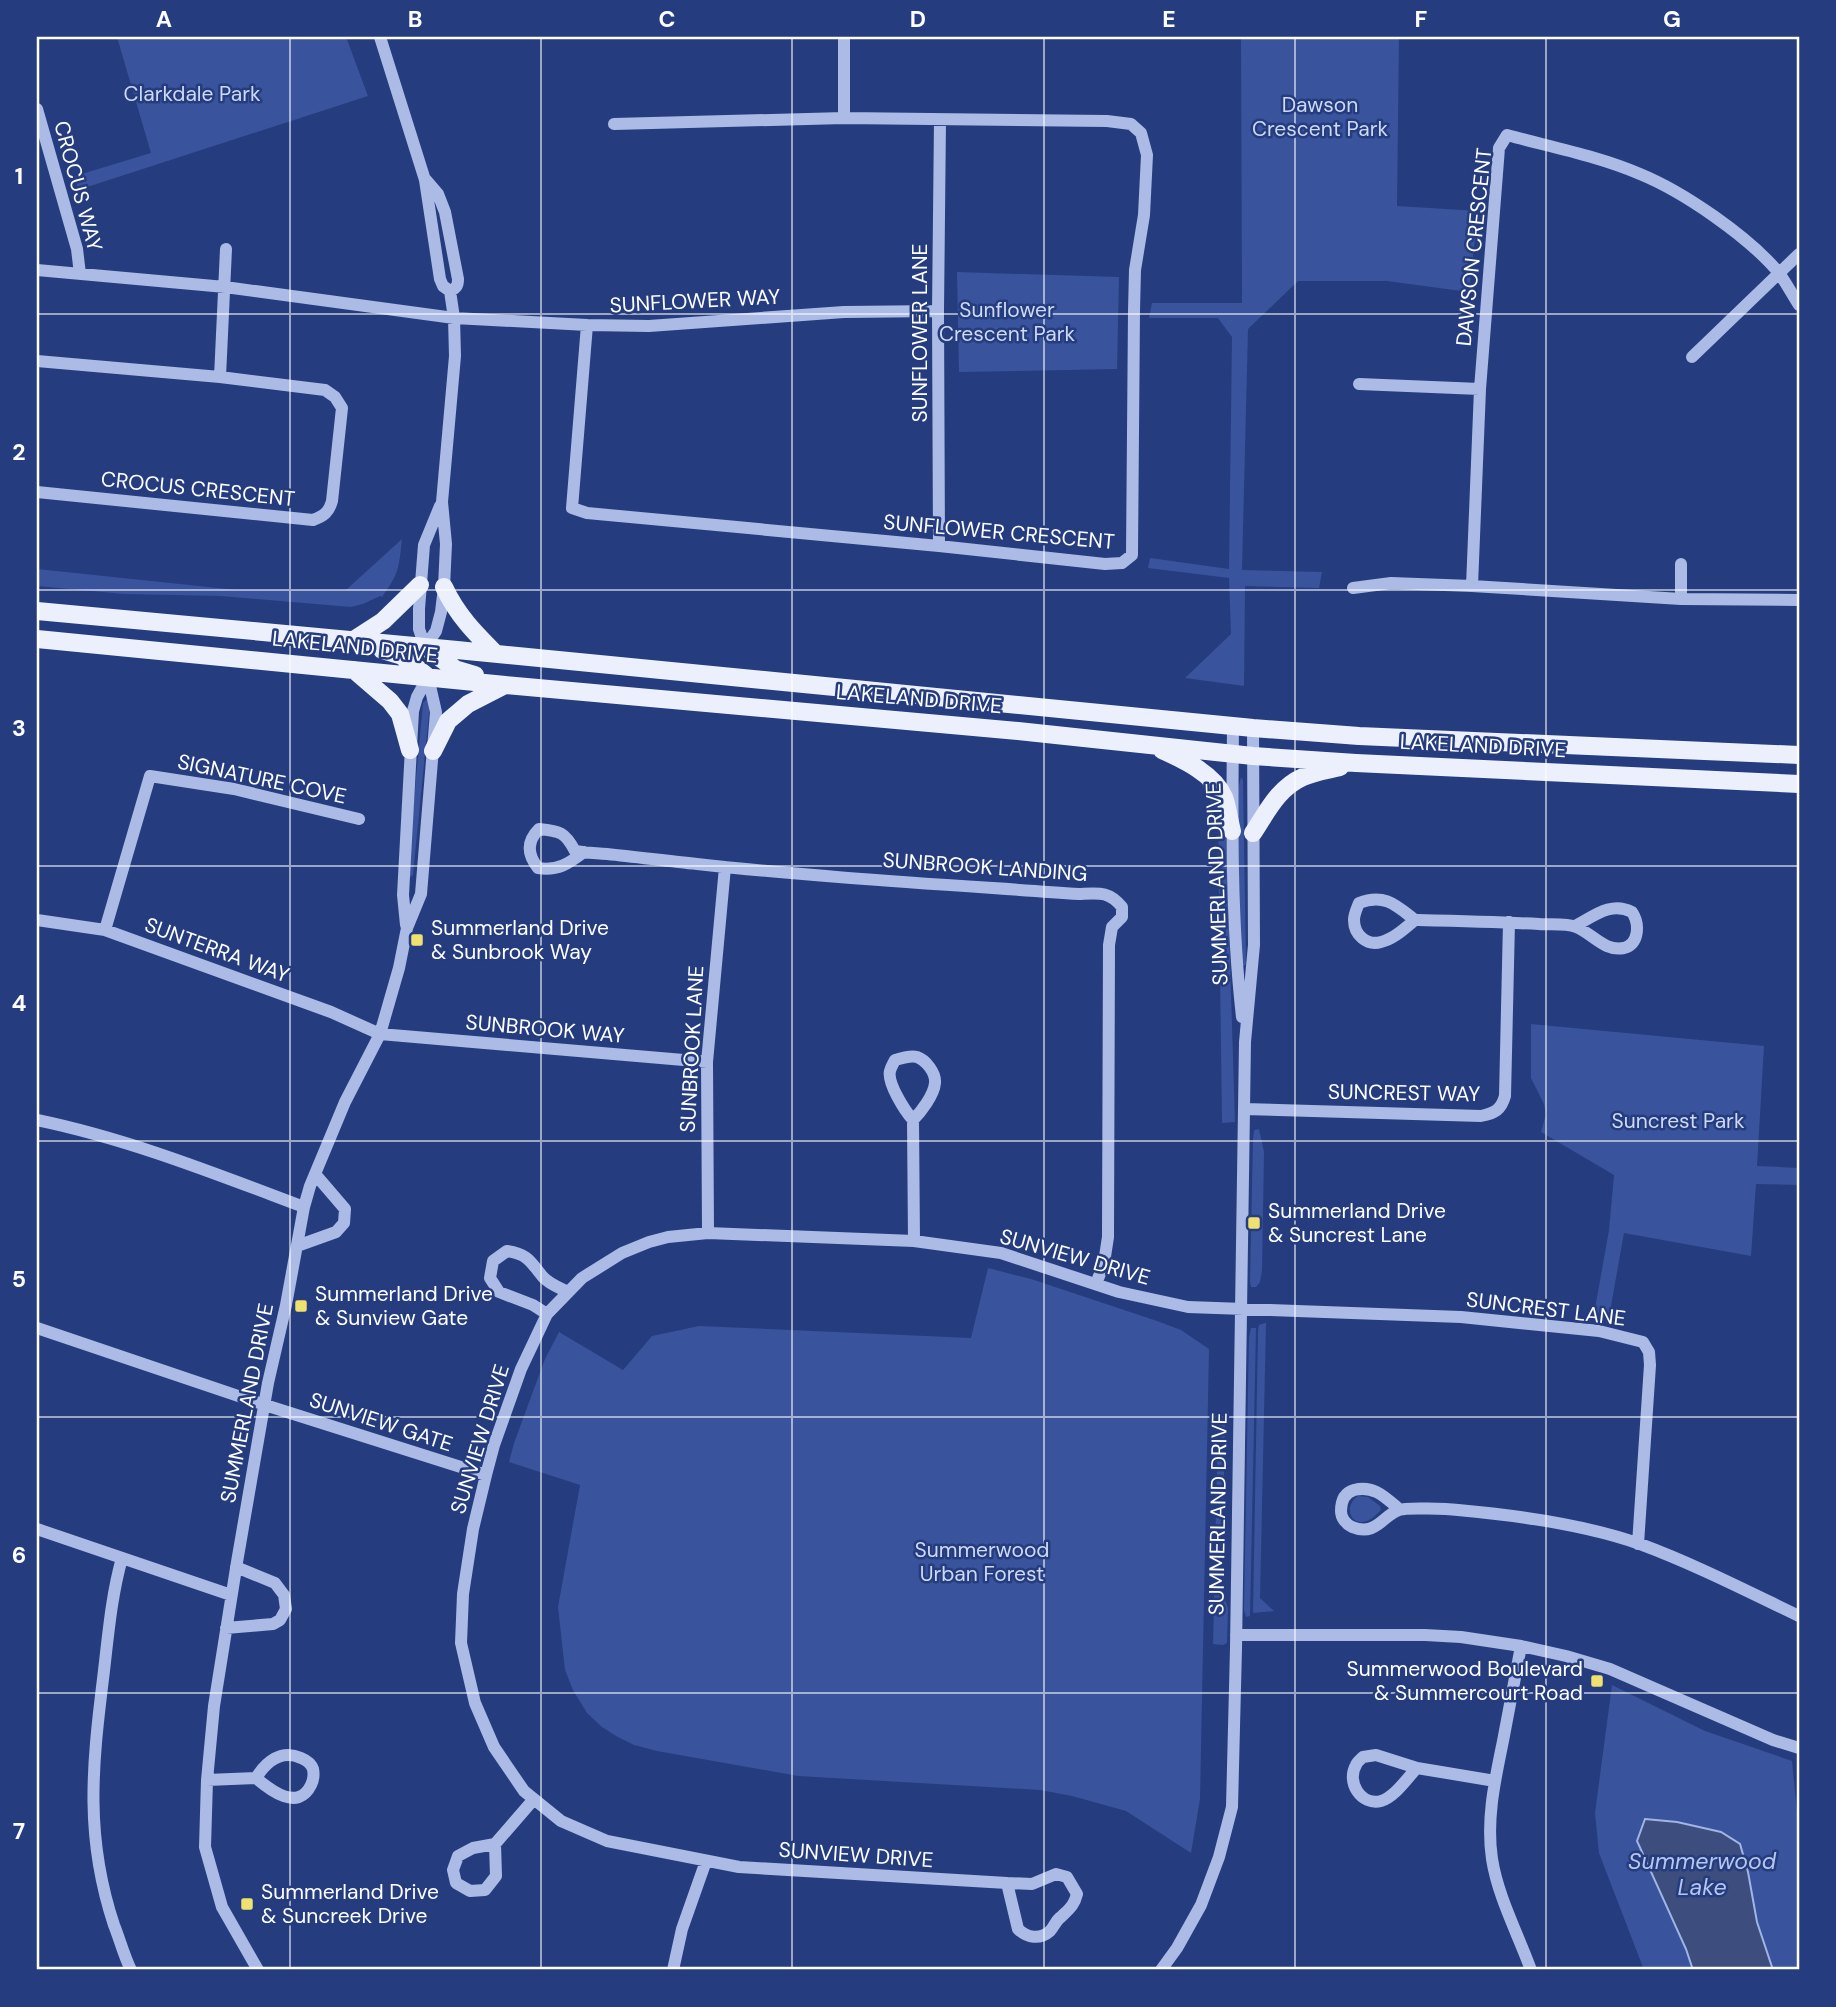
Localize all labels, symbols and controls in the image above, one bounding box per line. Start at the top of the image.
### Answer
text: A [156,4,172,34]
text: B [408,4,422,34]
text: C [659,4,675,34]
text: D [910,4,926,34]
text: E [1162,4,1176,34]
text: F [1415,4,1428,34]
text: G [1663,4,1681,34]
park label: Clarkdale Park [123,80,261,108]
park label: Dawson Crescent Park [1252,91,1389,143]
street label: CROCUS WAY [47,118,109,254]
street label: DAWSON CRESCENT [1450,146,1498,348]
text: 1 [15,161,23,191]
street label: SUNFLOWER LANE [906,244,934,422]
street label: SUNFLOWER WAY [609,283,781,319]
park label: Sunflower Crescent Park [939,296,1076,348]
text: 2 [12,437,26,467]
street label: CROCUS CRESCENT [99,465,297,513]
street label: SUNFLOWER CRESCENT [882,508,1116,556]
street label: LAKELAND DRIVE [271,624,439,670]
street label: LAKELAND DRIVE [835,678,1003,720]
text: 3 [12,713,26,743]
street label: LAKELAND DRIVE [1399,728,1567,764]
street label: SIGNATURE COVE [175,747,349,811]
street label: SUMMERLAND DRIVE [1199,782,1235,986]
street label: SUNBROOK LANDING [882,846,1088,888]
street label: SUNTERRA WAY [141,911,293,989]
place label: Summerland Drive & Sunbrook Way [431,914,609,966]
marker: Summerland Drive & Sunbrook Way [409,932,425,948]
street label: SUNBROOK LANE [674,965,710,1133]
text: 4 [12,988,27,1018]
street label: SUNBROOK WAY [464,1008,626,1050]
street label: SUNCREST WAY [1328,1078,1480,1108]
park label: Suncrest Park [1612,1107,1745,1135]
place label: Summerland Drive & Suncrest Lane [1268,1197,1446,1249]
marker: Summerland Drive & Suncrest Lane [1246,1215,1262,1231]
street label: SUNVIEW DRIVE [997,1222,1153,1292]
text: 5 [12,1264,26,1294]
place label: Summerland Drive & Sunview Gate [315,1280,493,1332]
street label: SUNCREST LANE [1465,1285,1627,1333]
marker: Summerland Drive & Sunview Gate [293,1298,309,1314]
street label: SUMMERLAND DRIVE [214,1301,280,1505]
street label: SUNVIEW DRIVE [444,1361,516,1517]
street label: SUNVIEW GATE [306,1386,456,1458]
street label: SUMMERLAND DRIVE [1202,1412,1234,1616]
park label: Summerwood Urban Forest [914,1536,1050,1588]
text: 6 [12,1540,26,1570]
place label: Summerwood Boulevard & Summercourt Road [1347,1655,1583,1707]
marker: Summerwood Boulevard & Summercourt Road [1589,1673,1605,1689]
text: 7 [13,1816,25,1846]
street label: SUNVIEW DRIVE [778,1836,934,1874]
water label: Summerwood Lake [1628,1846,1777,1902]
place label: Summerland Drive & Suncreek Drive [261,1878,439,1930]
marker: Summerland Drive & Suncreek Drive [239,1896,255,1912]

